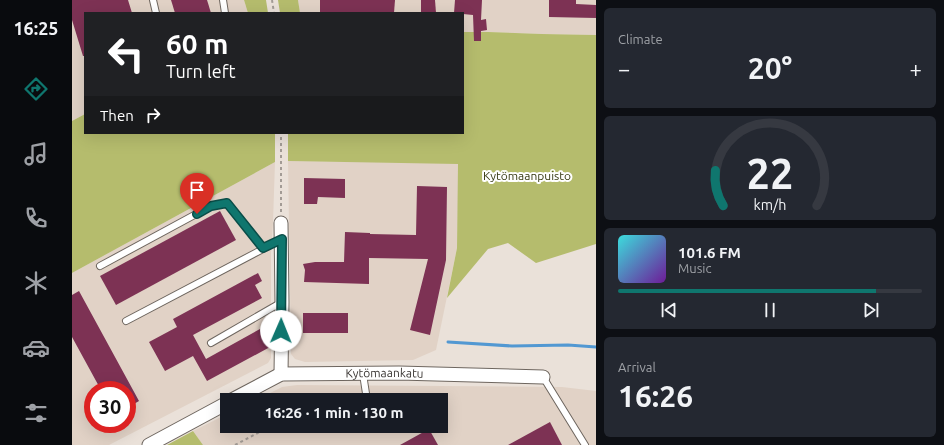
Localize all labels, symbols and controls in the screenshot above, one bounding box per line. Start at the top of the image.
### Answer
text: 16:25 [13,18,59,38]
icon: left [100,28,152,80]
text: 60 m [166,28,228,59]
text: Climate [618,32,663,46]
text: 20° [748,51,792,85]
text: − [618,56,630,81]
text: + [910,56,922,81]
text: Turn left [166,61,236,81]
icon: directions [22,75,50,103]
icon: right [142,104,164,126]
text: Then [100,107,134,124]
icon: music [22,140,50,168]
text: 22 [747,150,793,197]
park label: Kytömaanpuisto [483,169,571,182]
pin [180,173,214,214]
icon: arrive [186,179,208,201]
text: km/h [754,197,786,213]
icon: phone [22,204,50,232]
text: 101.6 FM [678,244,741,261]
text: Music [678,261,712,275]
icon: climate [22,269,50,297]
icon: previous [658,299,680,321]
icon: pause [759,299,781,321]
icon: next [860,299,882,321]
position arrow [260,310,302,352]
icon: car [22,334,50,362]
text: Arrival [618,360,656,374]
street label: Kytömaankatu [345,366,424,380]
text: 16:26 [618,379,693,413]
speed limit sign: 30 [84,381,136,433]
icon: filters [22,399,50,427]
text: 16:26 · 1 min · 130 m [265,404,403,421]

